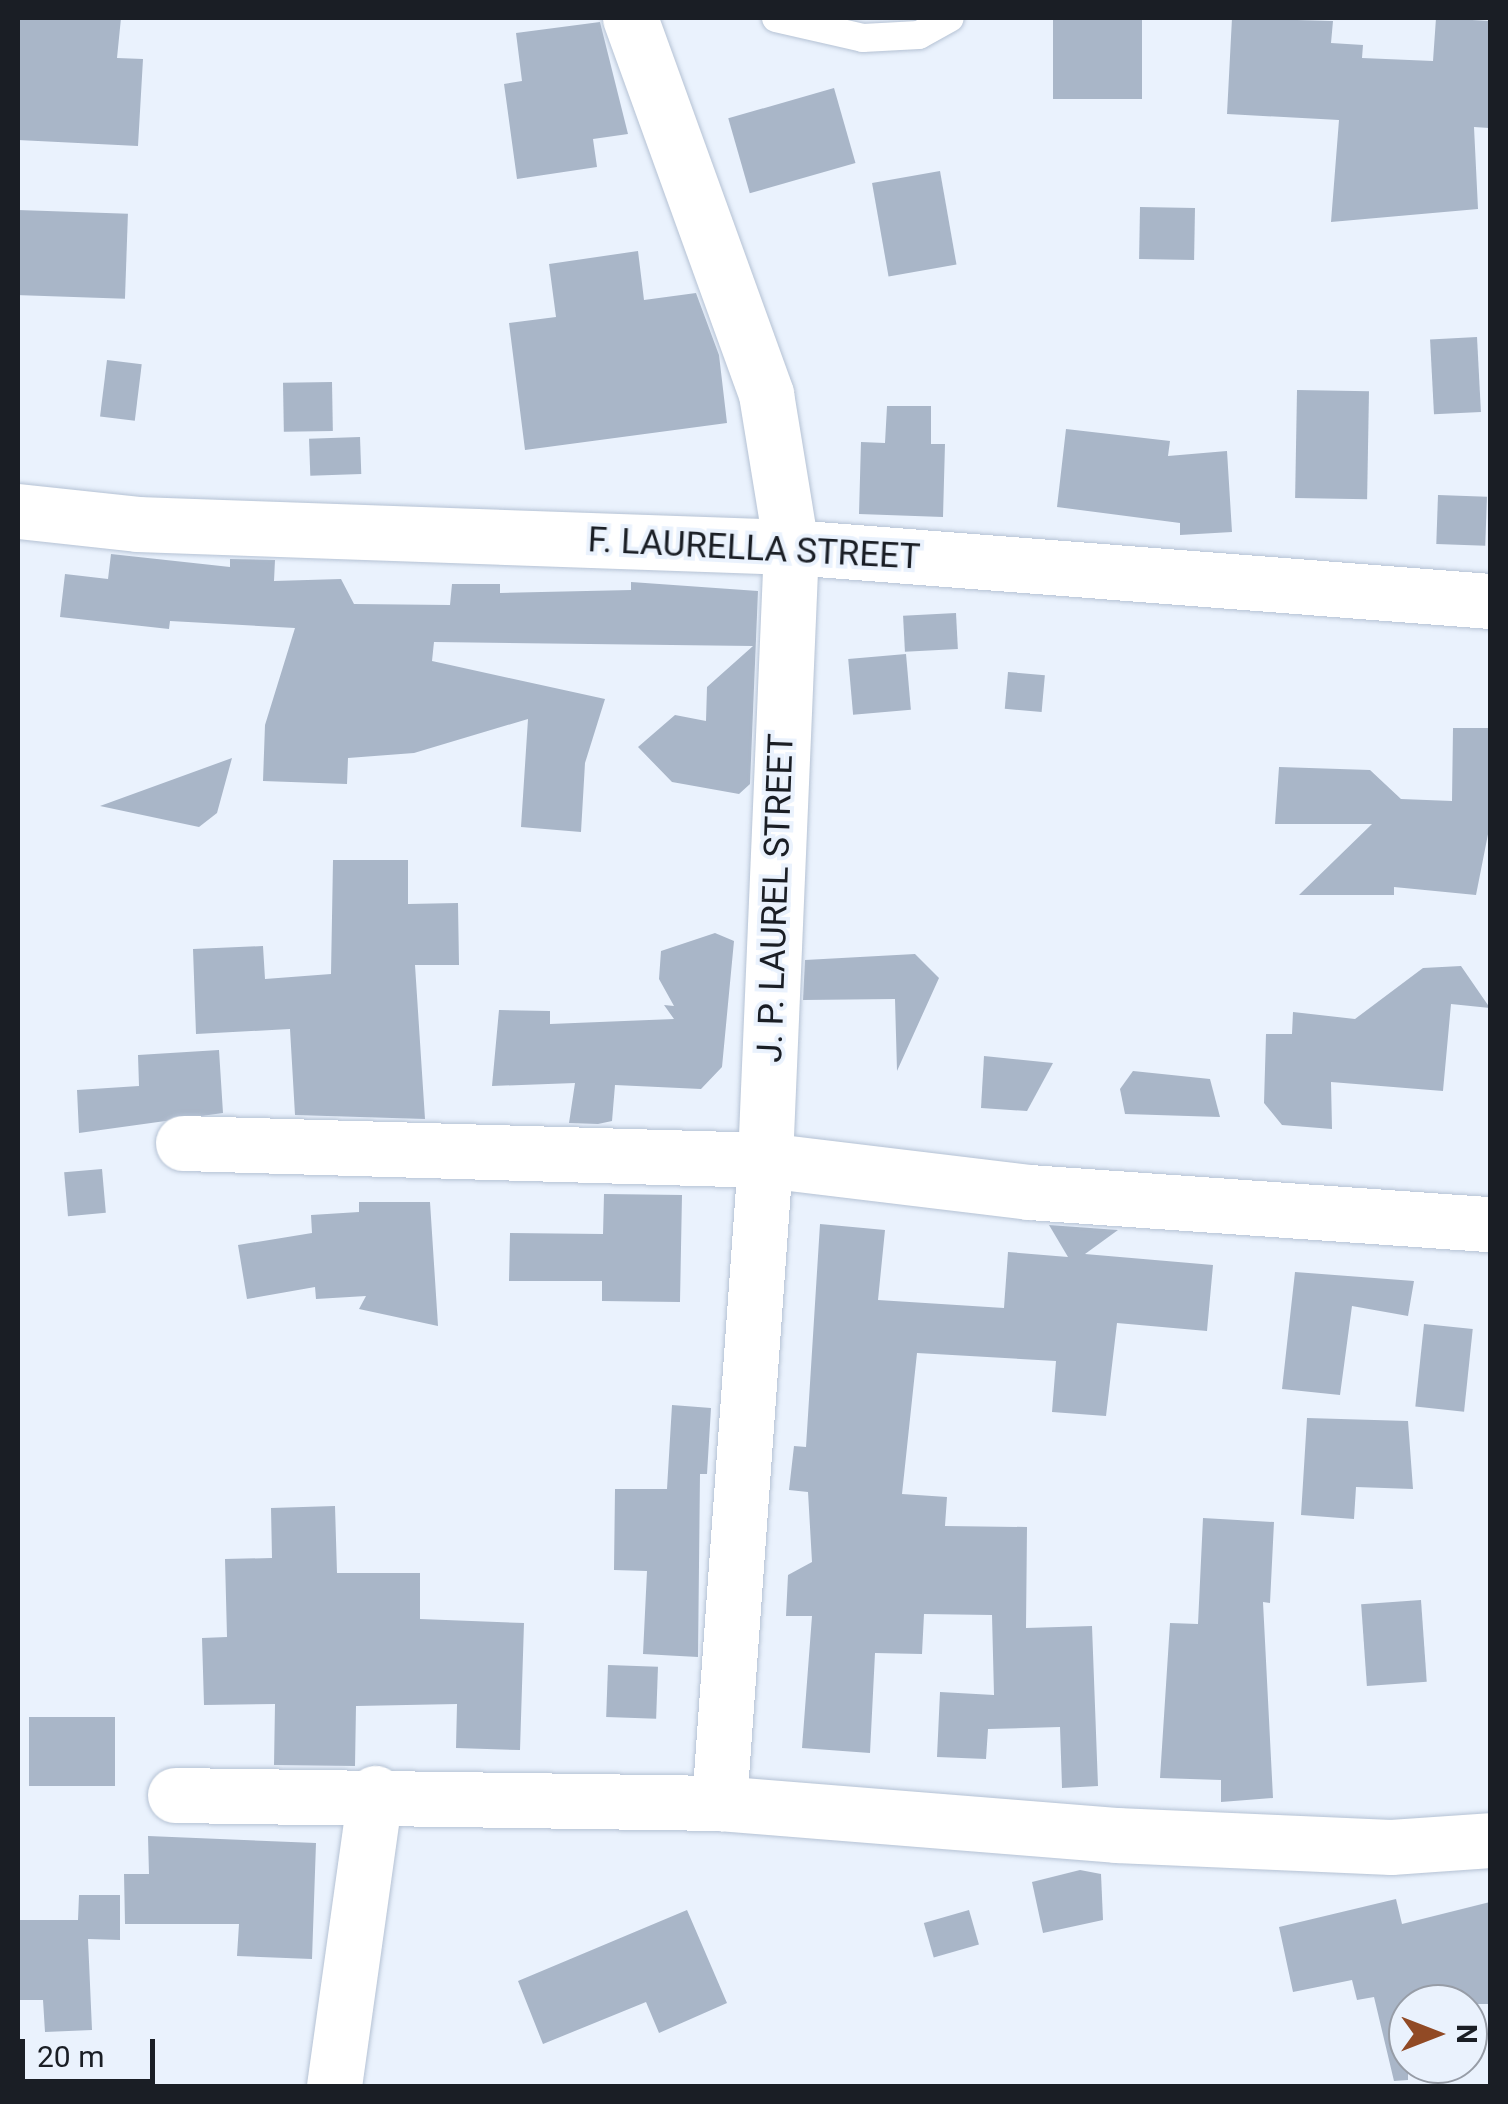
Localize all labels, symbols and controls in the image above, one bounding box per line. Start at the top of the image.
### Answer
street label: F. LAURELLA STREET [587,519,921,579]
street label: J. P. LAUREL STREET [749,733,803,1063]
north arrow [1388,1984,1488,2084]
scale bar [25,2019,160,2081]
text: N [1450,2024,1483,2044]
text: 20 m [37,2039,104,2074]

